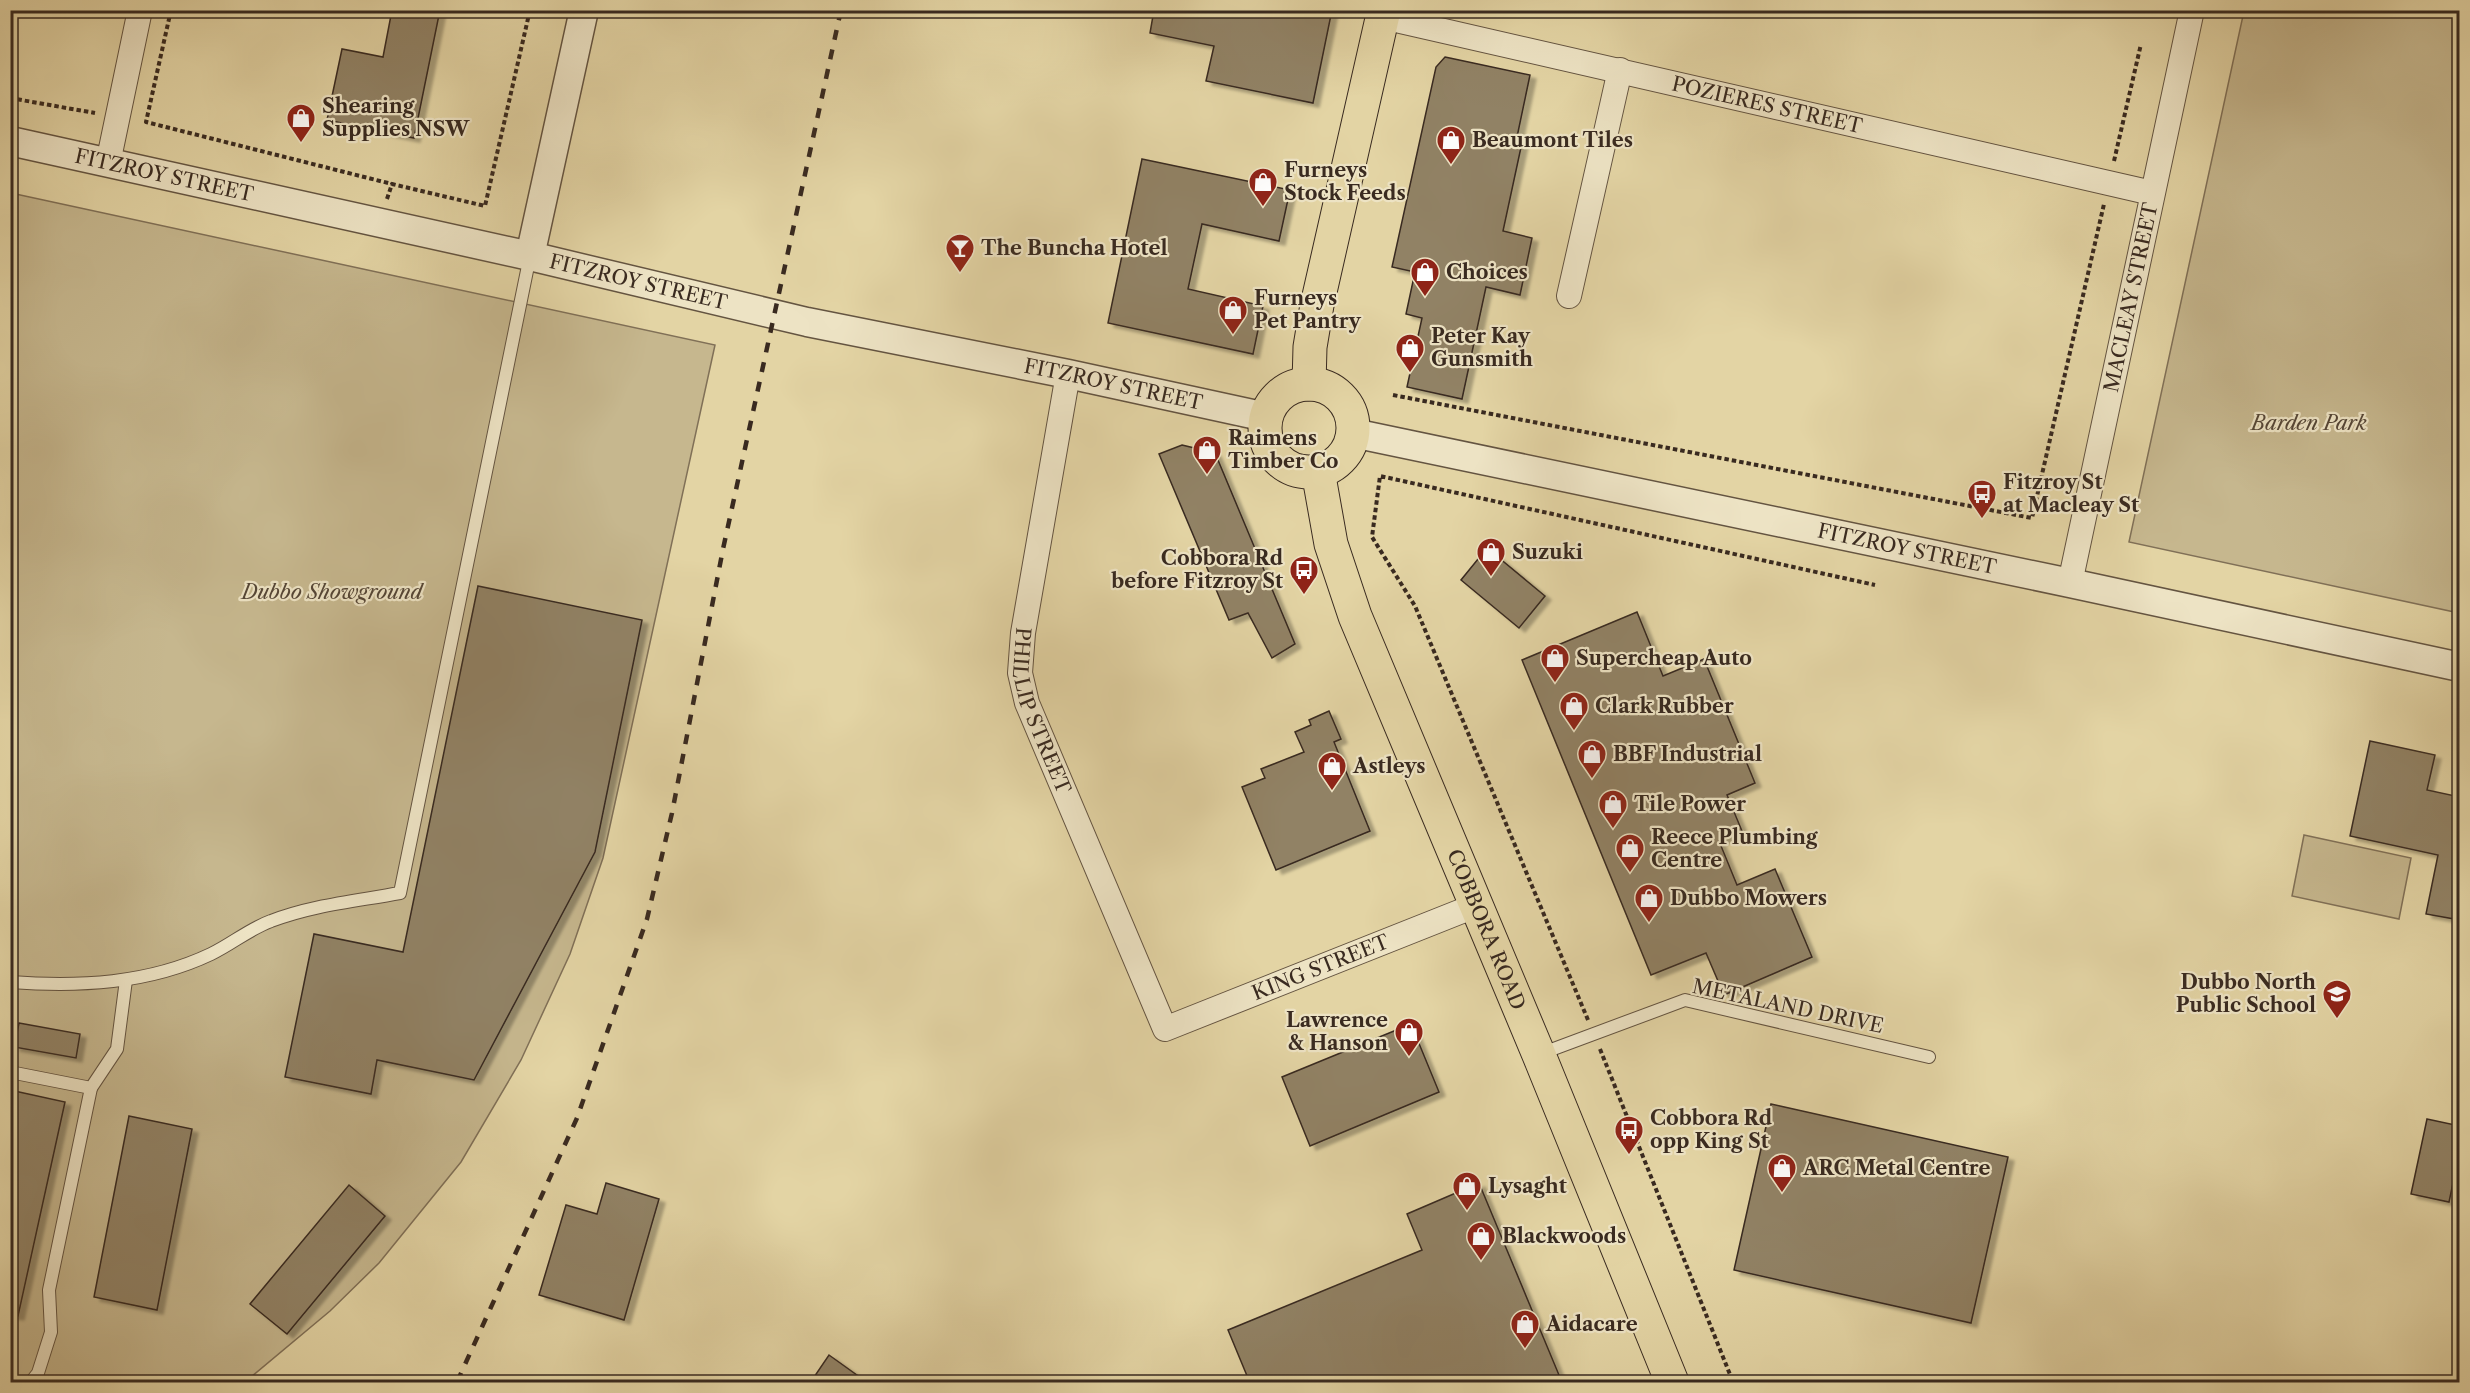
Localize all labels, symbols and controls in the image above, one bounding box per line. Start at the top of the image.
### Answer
street label: POZIERES STREET [1670,72,1865,138]
place label: Shearing Supplies NSW [322,94,470,141]
shop icon: Shearing Supplies NSW [285,102,317,144]
shop icon: Beaumont Tiles [1435,124,1467,166]
place label: Beaumont Tiles [1472,128,1633,152]
street label: FITZROY STREET [73,144,256,207]
place label: Furneys Stock Feeds [1284,158,1406,205]
shop icon: Furneys Stock Feeds [1247,166,1279,208]
street label: MACLEAY STREET [2099,201,2163,394]
bar icon: The Buncha Hotel [944,232,976,274]
place label: The Buncha Hotel [981,236,1168,260]
street label: FITZROY STREET [547,249,730,315]
shop icon: Choices [1409,256,1441,298]
place label: Choices [1446,260,1528,284]
place label: Furneys Pet Pantry [1254,286,1362,333]
shop icon: Furneys Pet Pantry [1217,294,1249,336]
place label: Peter Kay Gunsmith [1431,324,1533,371]
shop icon: Peter Kay Gunsmith [1394,332,1426,374]
street label: FITZROY STREET [1022,354,1205,415]
park label: Barden Park [2249,411,2367,435]
place label: Raimens Timber Co [1228,426,1338,473]
shop icon: Raimens Timber Co [1191,434,1223,476]
place label: Fitzroy St at Macleay St [2003,470,2139,517]
bus stop icon: Fitzroy St at Macleay St [1966,478,1998,520]
street label: FITZROY STREET [1815,519,1999,579]
shop icon: Suzuki [1475,536,1507,578]
place label: Suzuki [1512,540,1583,564]
place label: Cobbora Rd before Fitzroy St [1110,546,1284,593]
bus stop icon: Cobbora Rd before Fitzroy St [1288,554,1320,596]
park label: Dubbo Showground [240,580,424,604]
street label: PHILLIP STREET [1008,626,1076,797]
shop icon: Supercheap Auto [1539,642,1571,684]
place label: Supercheap Auto [1576,646,1752,670]
shop icon: Clark Rubber [1558,690,1590,732]
place label: Clark Rubber [1595,694,1734,718]
shop icon: BBF Industrial [1576,738,1608,780]
place label: BBF Industrial [1613,742,1762,766]
shop icon: Astleys [1316,750,1348,792]
place label: Astleys [1352,754,1426,778]
shop icon: Tile Power [1597,788,1629,830]
place label: Tile Power [1634,792,1746,816]
place label: Reece Plumbing Centre [1651,825,1818,872]
shop icon: Reece Plumbing Centre [1614,832,1646,874]
street label: COBBORA ROAD [1442,846,1531,1013]
shop icon: Dubbo Mowers [1633,882,1665,924]
place label: Dubbo Mowers [1670,886,1827,910]
street label: KING STREET [1249,929,1392,1005]
place label: Dubbo North Public School [2176,970,2316,1017]
street label: METALAND DRIVE [1690,974,1886,1038]
school or university icon: Dubbo North Public School [2321,978,2353,1020]
place label: Lawrence & Hanson [1286,1008,1388,1055]
shop icon: Lawrence & Hanson [1393,1016,1425,1058]
place label: Cobbora Rd opp King St [1650,1106,1773,1153]
bus stop icon: Cobbora Rd opp King St [1613,1114,1645,1156]
shop icon: ARC Metal Centre [1766,1152,1798,1194]
place label: ARC Metal Centre [1802,1156,1990,1180]
shop icon: Lysaght [1451,1170,1483,1212]
place label: Lysaght [1488,1174,1567,1198]
shop icon: Blackwoods [1465,1220,1497,1262]
place label: Blackwoods [1502,1224,1626,1248]
shop icon: Aidacare [1509,1308,1541,1350]
place label: Aidacare [1545,1312,1638,1336]

